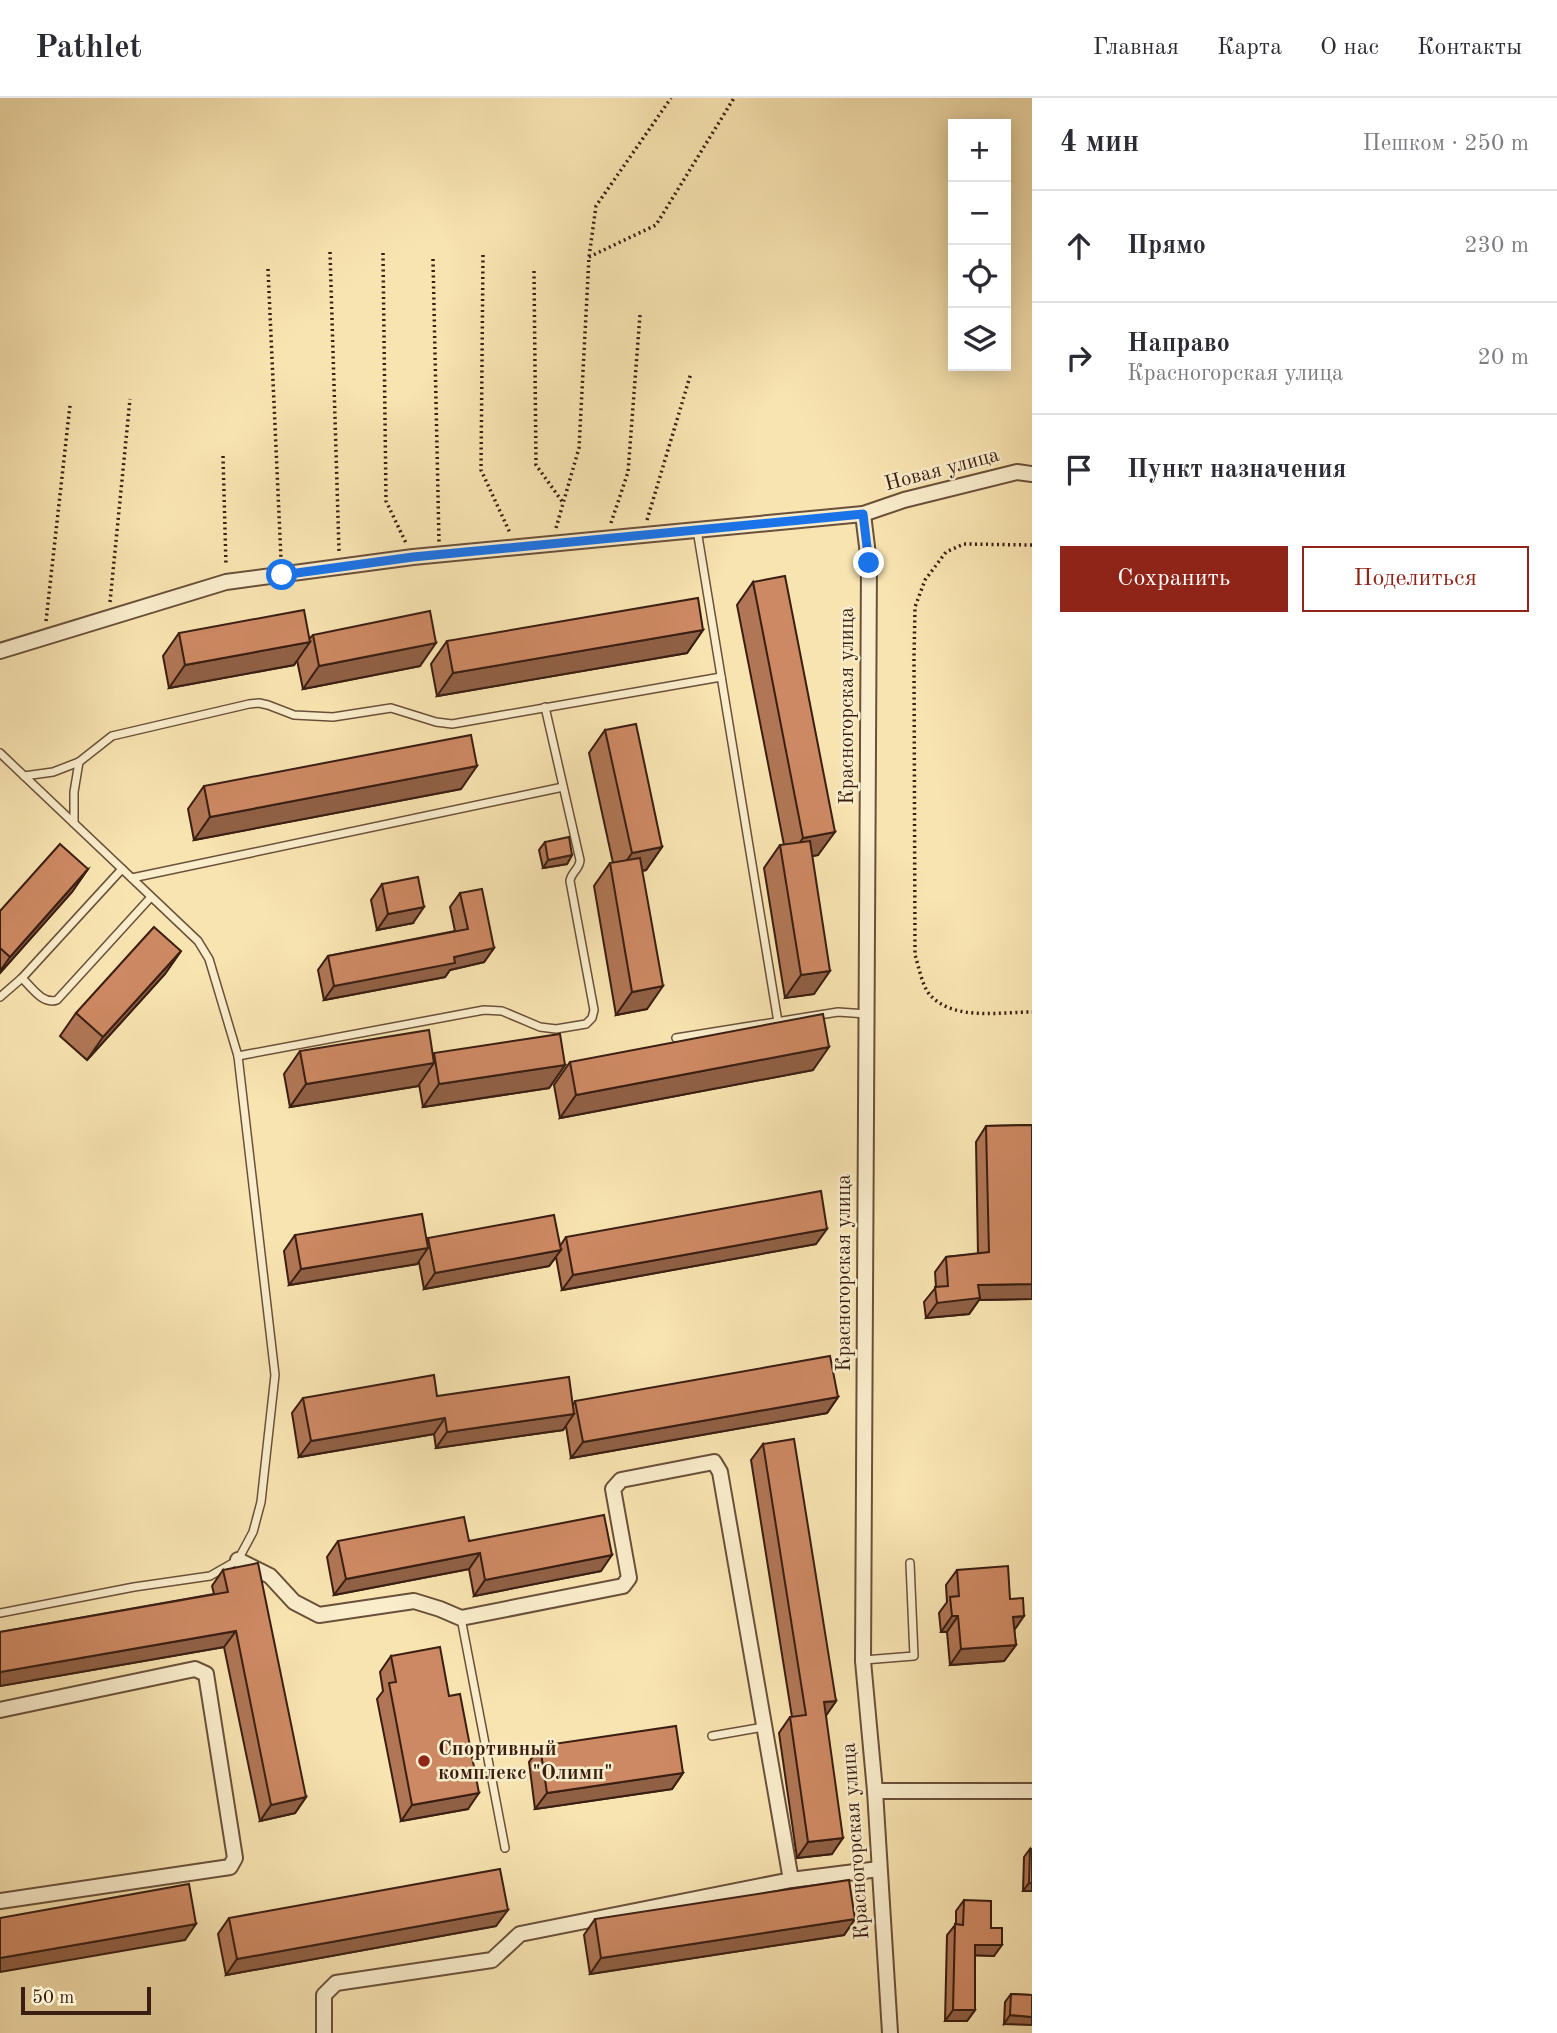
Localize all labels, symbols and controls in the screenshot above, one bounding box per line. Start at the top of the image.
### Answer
text: Pathlet [35,32,142,65]
text: Главная [1093,36,1179,60]
text: Карта [1217,36,1282,60]
text: О нас [1320,36,1379,60]
text: Контакты [1417,36,1522,60]
map controls [948,119,1011,371]
button: + [948,119,1011,182]
text: 4 мин [1060,128,1139,158]
text: Пешком · 250 m [1363,132,1529,155]
button: − [948,182,1011,245]
icon: ahead [1060,227,1098,265]
text: Прямо [1127,233,1206,259]
text: 230 m [1464,234,1529,257]
button: locate [948,245,1011,308]
button: layers [948,308,1011,371]
text: Направо [1127,331,1230,357]
icon: right [1060,339,1098,377]
text: 20 m [1478,346,1529,369]
text: Красногорская улица [1127,362,1343,385]
street label: Новая улица [882,445,1002,495]
icon: arrive [1060,451,1098,489]
text: Пункт назначения [1127,457,1346,483]
button: Сохранить [1060,546,1288,612]
button: Поделиться [1302,546,1529,612]
route end [853,547,884,578]
route start [266,559,297,590]
street label: Красногорская улица [837,607,858,805]
street label: Красногорская улица [834,1174,855,1372]
place label: Спортивный комплекс "Олимп" [438,1739,612,1784]
street label: Красногорская улица [839,1742,873,1940]
marker: Спортивный комплекс "Олимп" [416,1753,432,1769]
scale bar [21,1984,150,2016]
text: 50 m [32,1989,74,2008]

